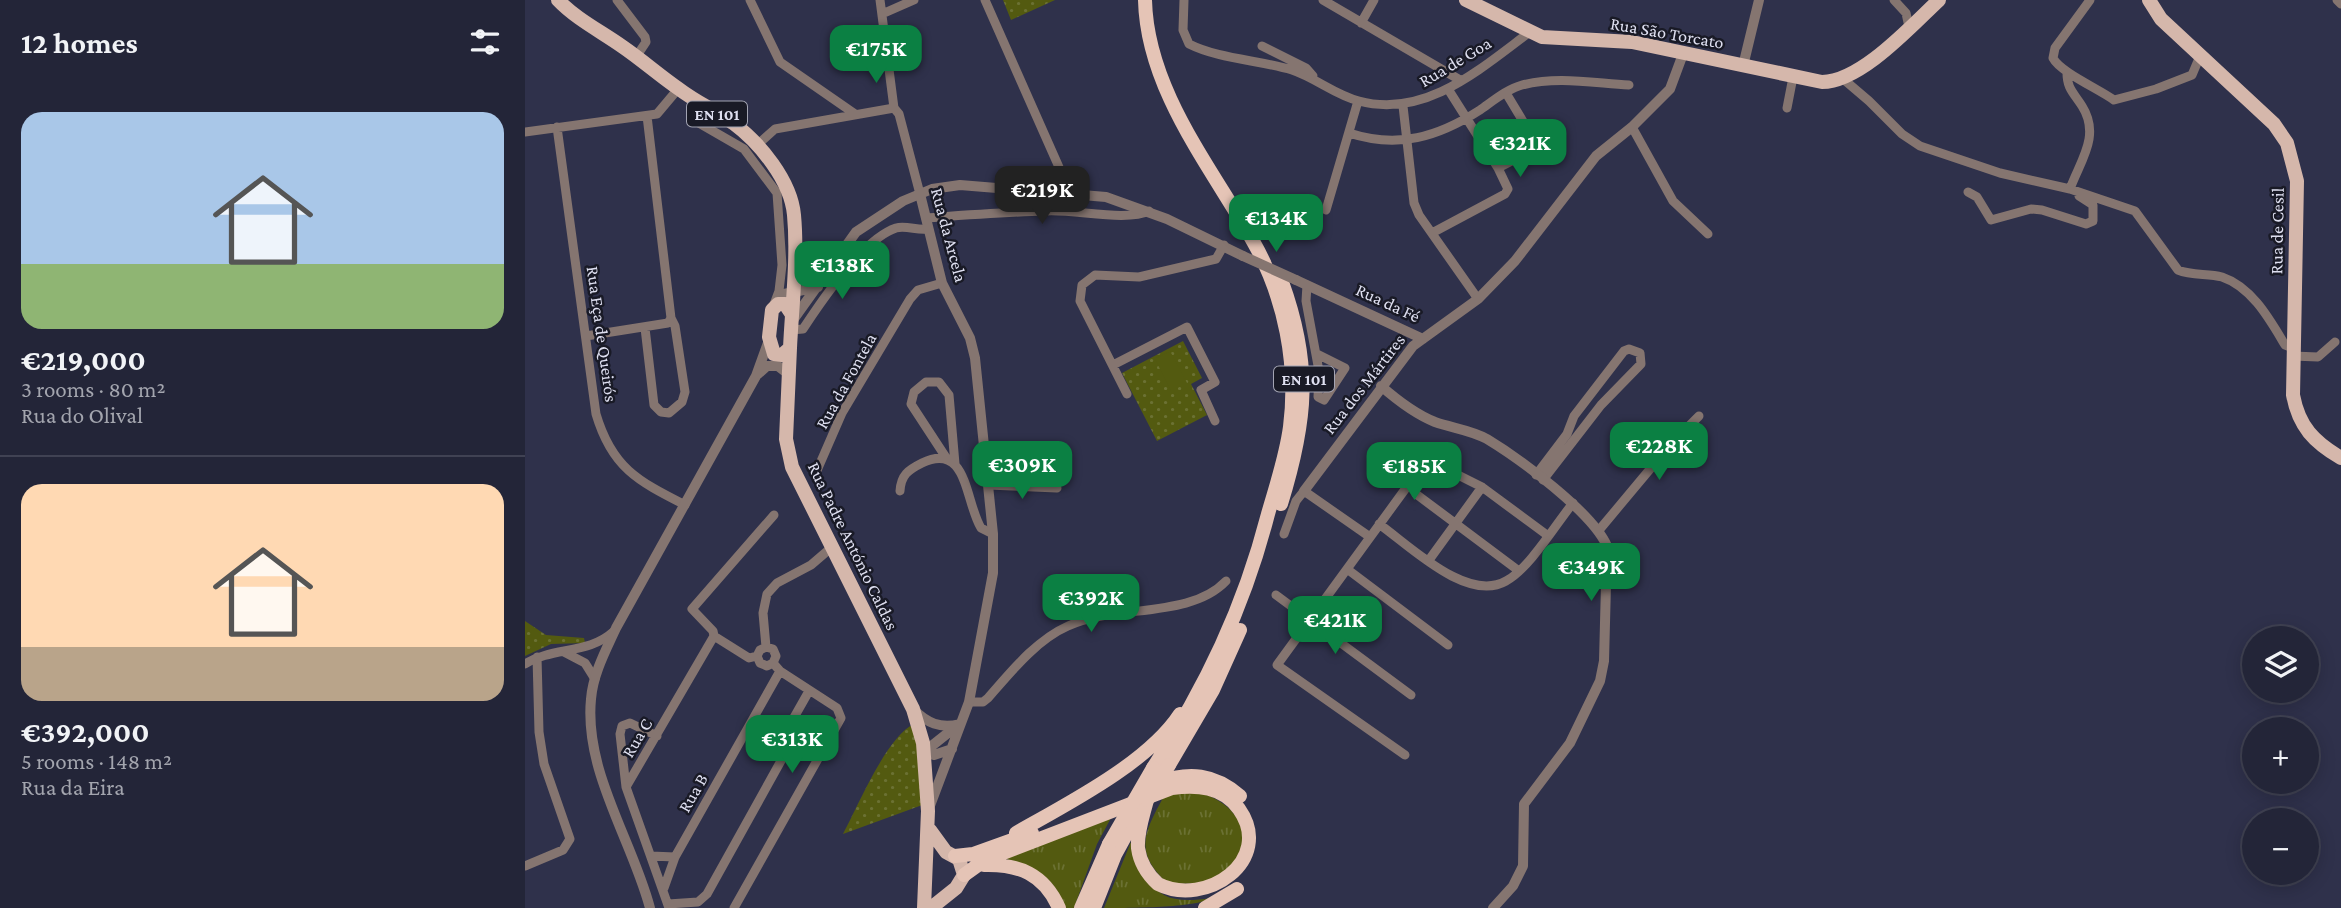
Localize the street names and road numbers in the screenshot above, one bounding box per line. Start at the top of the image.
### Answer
street label: Rua São Torcato [1609,13,1725,53]
street label: Rua de Goa [1415,33,1495,91]
road number: EN 101 [687,102,747,126]
street label: Rua da Arcela [927,186,971,284]
street label: Rua de Cesil [2266,187,2288,275]
street label: Rua Eça de Queirós [583,265,621,403]
street label: Rua da Fé [1353,279,1423,327]
street label: Rua da Fontela [812,330,880,432]
street label: Rua dos Mártires [1319,330,1409,438]
road number: EN 101 [1274,366,1334,392]
street label: Rua Padre António Caldas [804,459,902,633]
street label: Rua C [618,715,656,761]
street label: Rua B [674,770,712,816]

